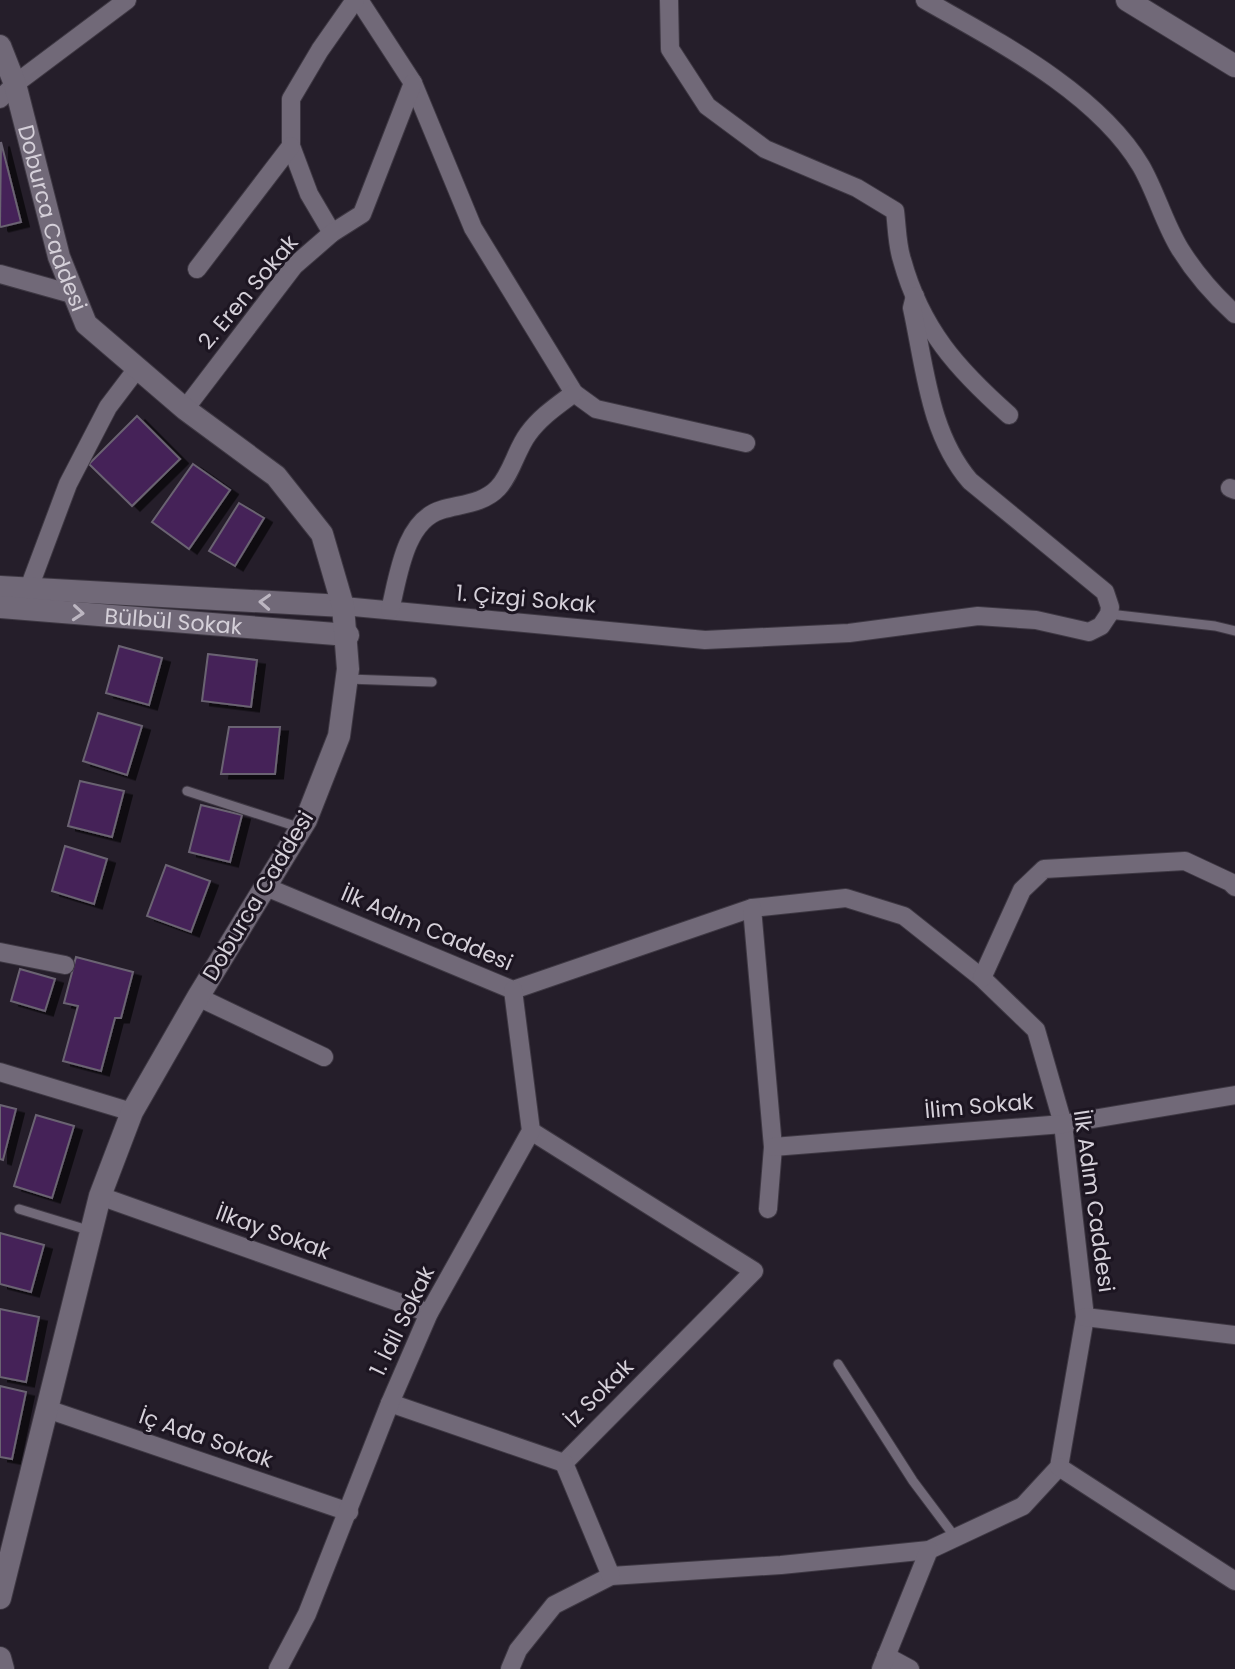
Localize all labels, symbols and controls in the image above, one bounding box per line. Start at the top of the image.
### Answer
street label: Doburca Caddesi [10,121,95,316]
street label: 2. Eren Sokak [191,228,306,356]
street label: 1. Çizgi Sokak [455,577,598,621]
one-way arrow [258,594,271,611]
street label: Bülbül Sokak [103,600,244,642]
one-way arrow [72,604,85,621]
street label: Doburca Caddesi [195,805,321,987]
street label: İlk Adım Caddesi [336,878,518,978]
street label: İlim Sokak [923,1086,1035,1126]
street label: İlk Adım Caddesi [1066,1108,1122,1294]
street label: İlkay Sokak [211,1197,335,1267]
street label: 1. İdil Sokak [362,1260,442,1381]
street label: İz Sokak [558,1351,641,1434]
street label: İç Ada Sokak [135,1401,278,1476]

